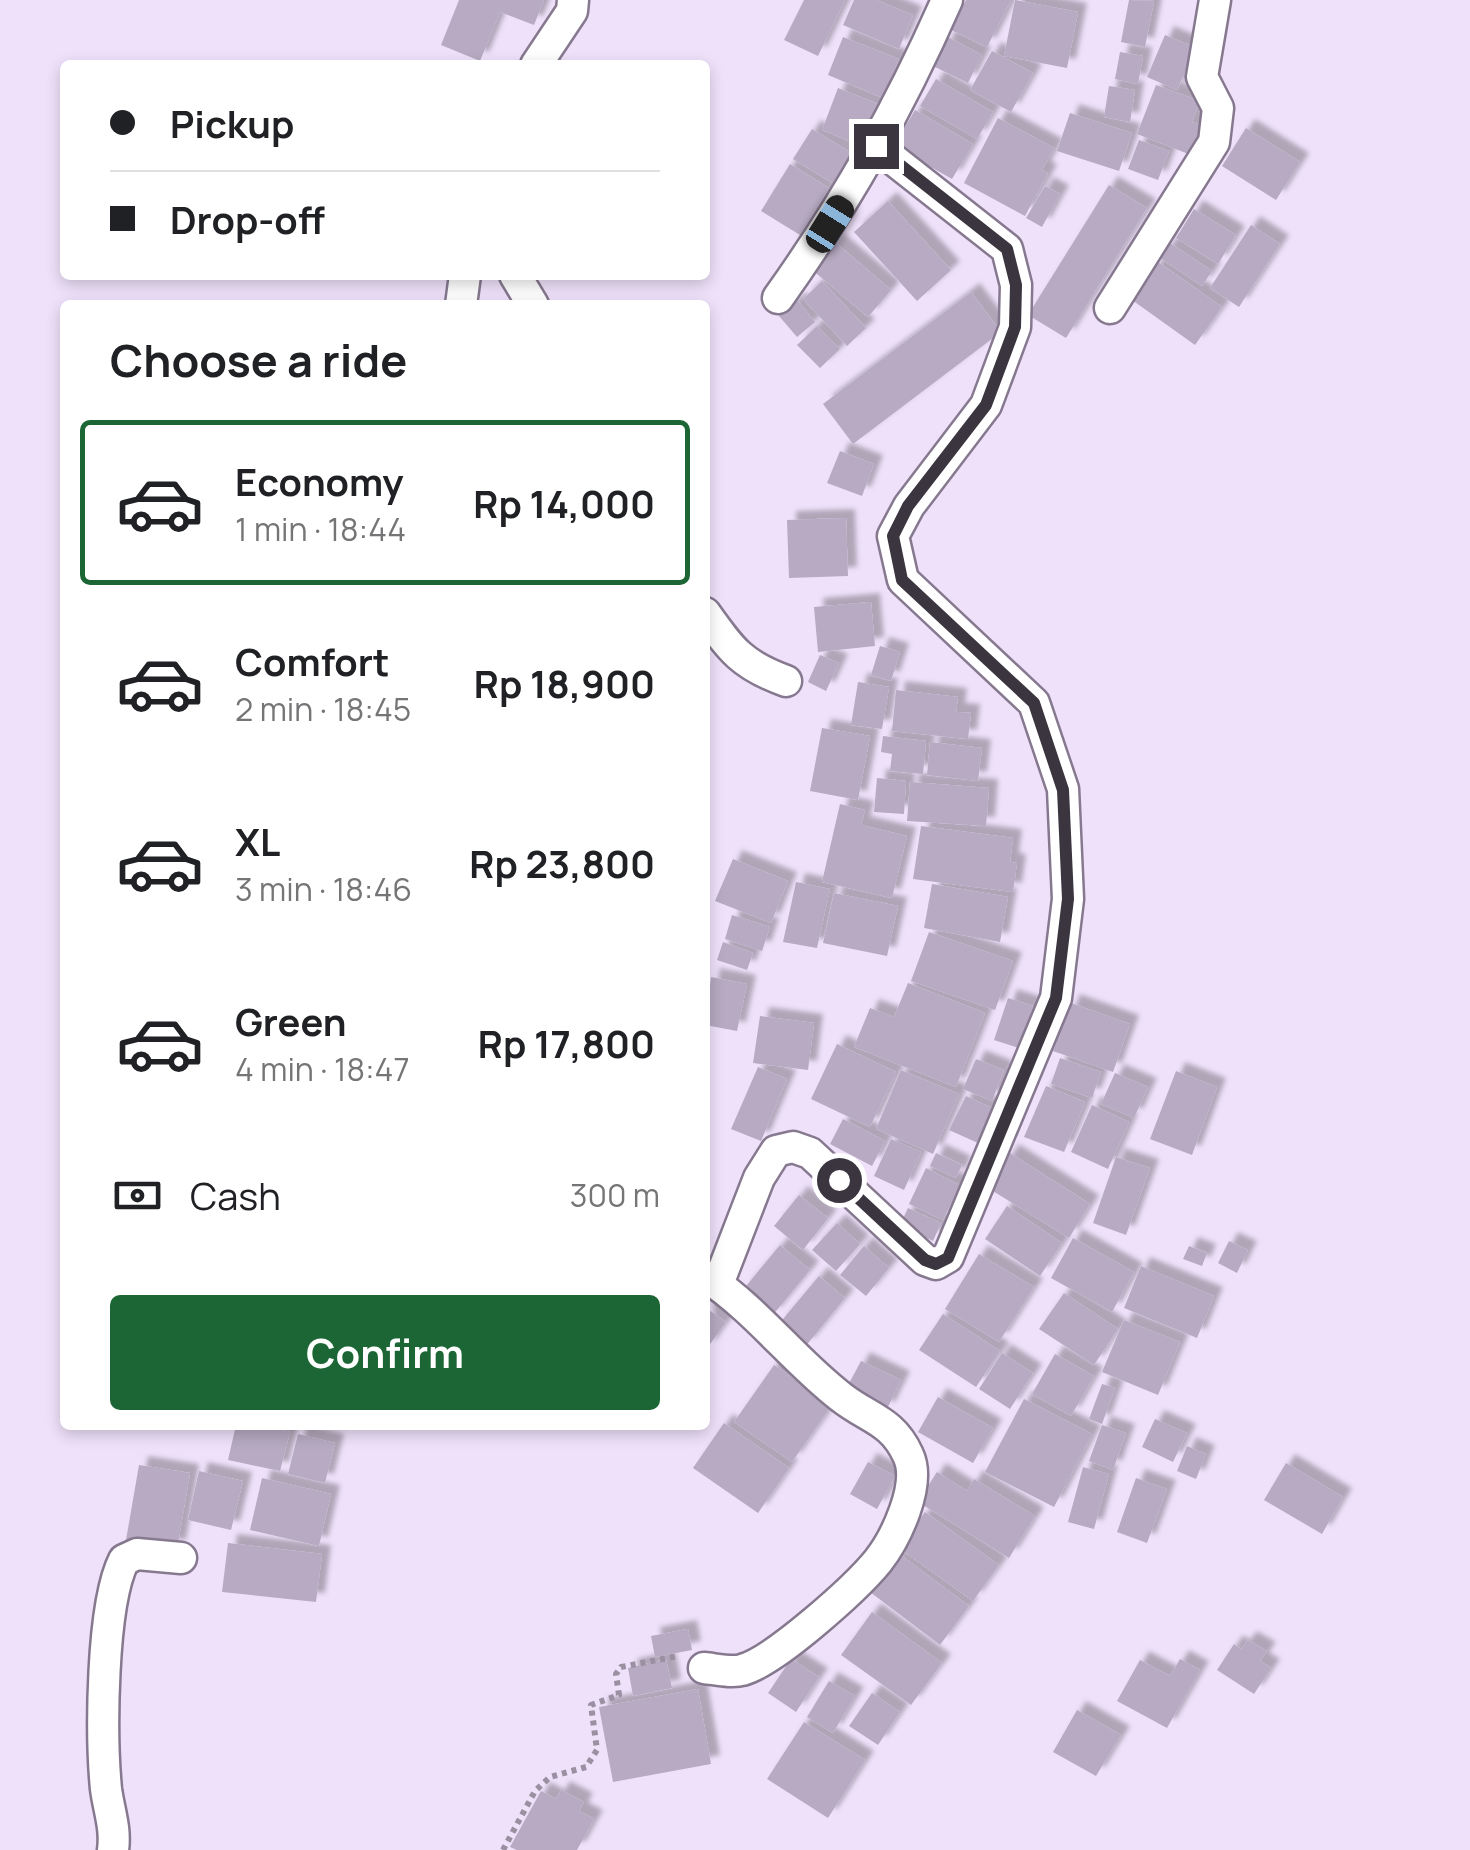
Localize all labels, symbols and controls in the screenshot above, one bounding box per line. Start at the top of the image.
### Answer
text: Pickup [170,97,294,149]
route end [854,124,899,169]
car [801,191,859,257]
text: Drop-off [170,193,325,245]
text: Choose a ride [110,329,407,391]
text: Economy [235,455,404,507]
icon: car [115,458,205,548]
text: Rp 14,000 [473,477,655,529]
text: 1 min · 18:44 [235,507,406,551]
text: Comfort [235,635,389,687]
icon: car [115,638,205,728]
text: Rp 18,900 [474,657,655,709]
text: 2 min · 18:45 [235,687,411,731]
text: XL [235,815,280,867]
icon: car [115,818,205,908]
text: Rp 23,800 [469,837,655,889]
text: 3 min · 18:46 [235,867,412,911]
text: Green [235,995,347,1047]
icon: car [115,998,205,1088]
text: Rp 17,800 [478,1017,655,1069]
text: 4 min · 18:47 [235,1047,409,1091]
route start [817,1158,862,1203]
icon: cash [110,1168,165,1223]
text: Cash [190,1169,281,1221]
text: 300 m [570,1173,660,1217]
button: Confirm [110,1295,660,1410]

